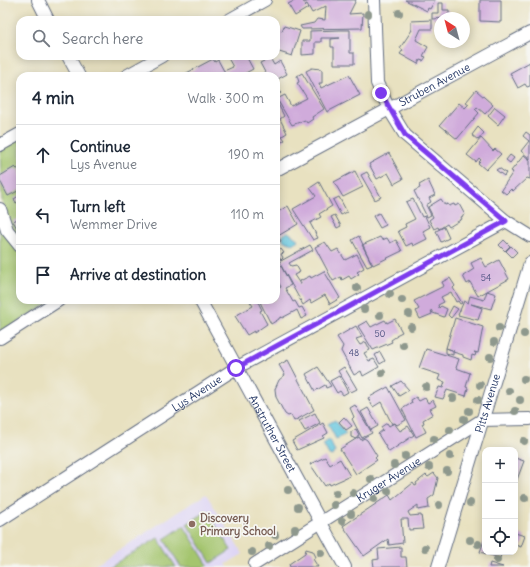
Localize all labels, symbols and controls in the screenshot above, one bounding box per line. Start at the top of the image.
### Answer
north arrow [434,12,470,48]
search box [16,16,280,60]
icon: search [30,27,52,49]
text: Search here [62,29,143,48]
street label: Struben Avenue [397,60,472,109]
route end [372,84,390,102]
text: 4 min [32,87,74,109]
text: Walk · 300 m [188,90,264,107]
text: Continue [70,137,131,156]
icon: ahead [32,144,54,166]
text: 190 m [228,146,264,163]
text: Lys Avenue [70,156,137,173]
text: Turn left [70,197,125,216]
icon: left [32,204,54,226]
text: 110 m [231,206,264,223]
text: Wemmer Drive [70,216,157,233]
icon: arrive [32,264,54,286]
text: Arrive at destination [70,265,206,284]
house number: 54 [481,272,491,283]
house number: 50 [374,328,386,339]
house number: 48 [349,347,359,358]
route start [227,359,245,377]
street label: Lys Avenue [169,372,224,415]
street label: Pitts Avenue [472,372,503,435]
street label: Anstruther Street [246,393,299,475]
map controls [482,447,518,555]
button: + [482,447,518,483]
street label: Kruger Avenue [353,454,423,505]
button: − [482,483,518,519]
place label: Discovery Primary School [200,511,276,539]
marker: Discovery Primary School [187,519,197,529]
button: locate [482,519,518,555]

